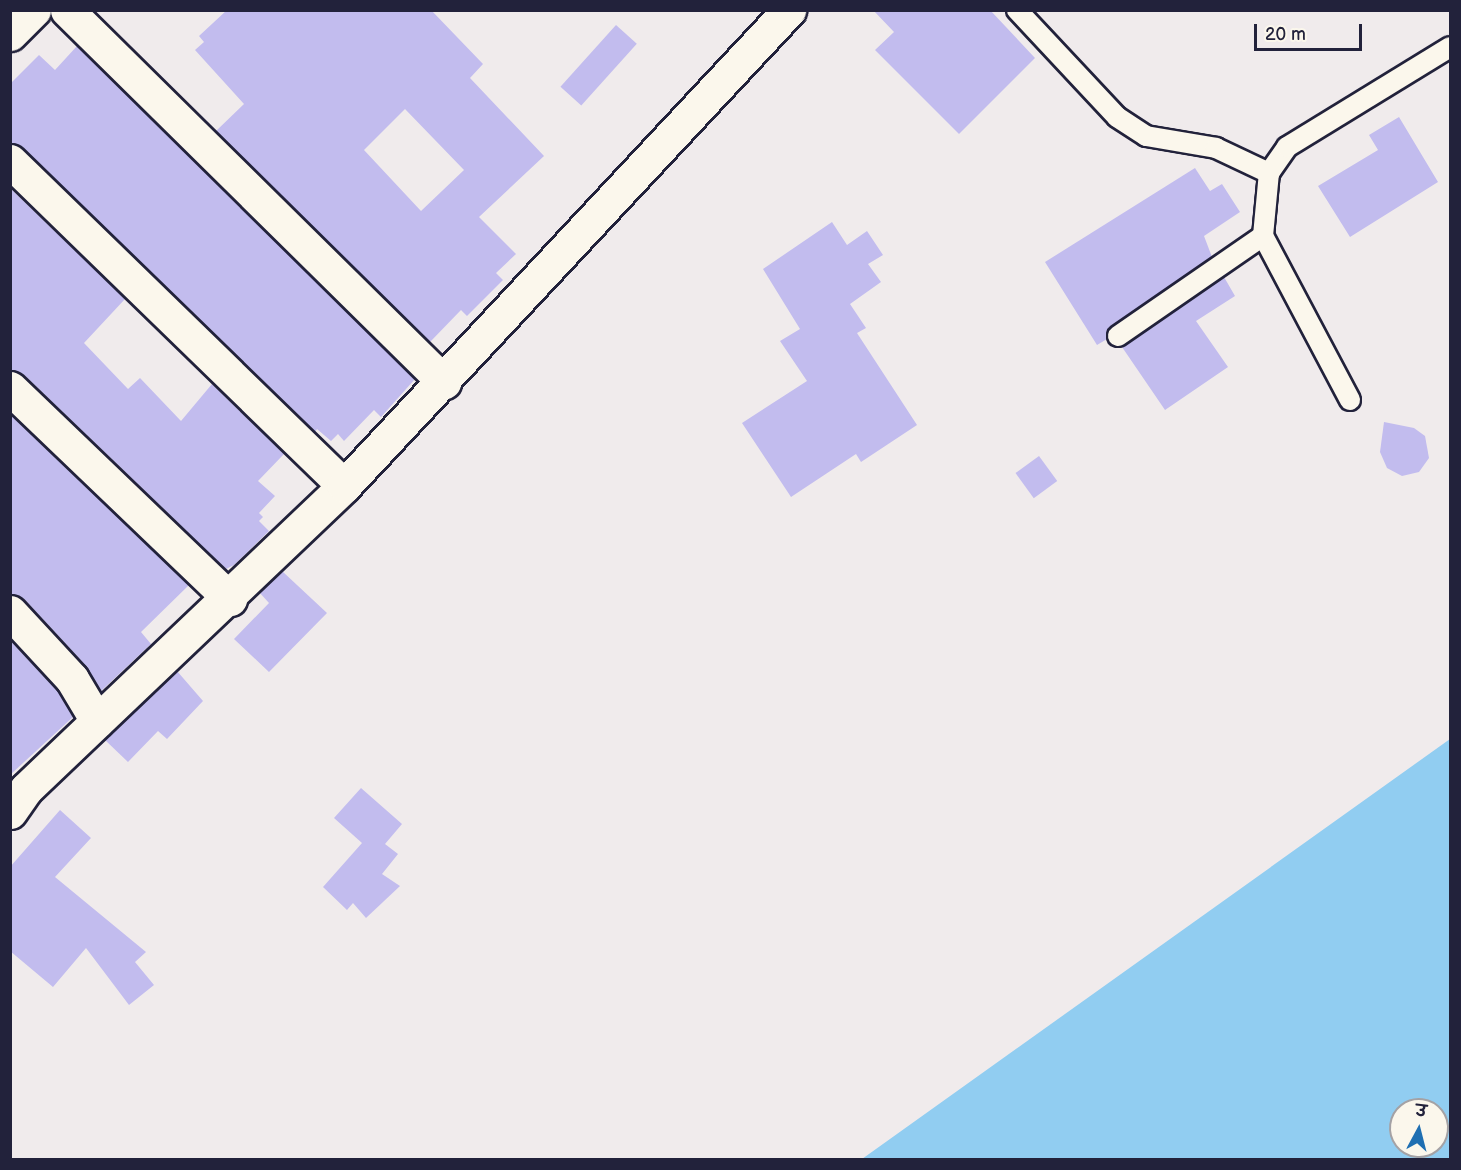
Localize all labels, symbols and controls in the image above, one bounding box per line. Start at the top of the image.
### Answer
scale bar [1257,12,1365,50]
text: 20 m [1265,24,1306,45]
north arrow [1389,1098,1449,1158]
text: उ [1415,1102,1427,1122]

